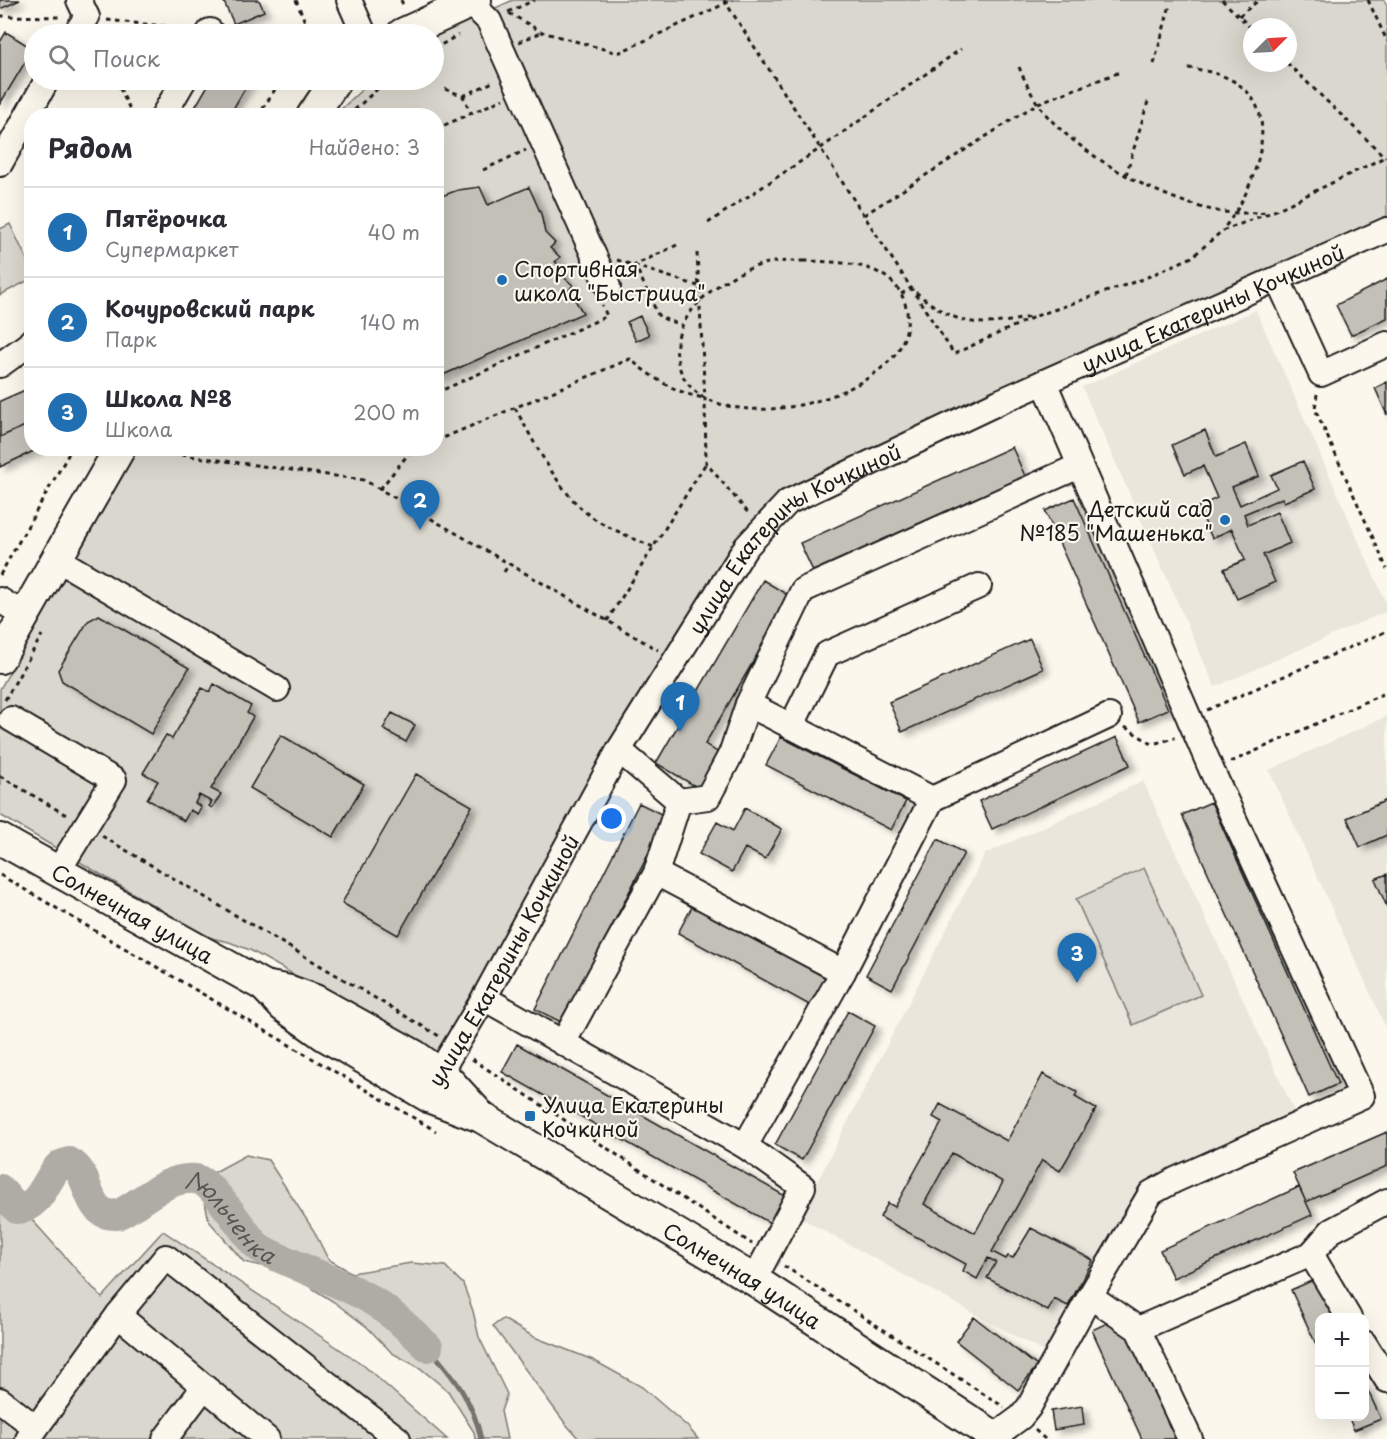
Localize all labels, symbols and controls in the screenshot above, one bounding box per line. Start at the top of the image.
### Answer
north arrow [1243,18,1297,72]
search box [24,24,444,90]
icon: search [45,41,78,74]
text: Поиск [93,41,160,74]
text: Рядом [48,128,133,167]
text: Найдено: 3 [309,132,420,162]
text: Пятёрочка [105,201,227,234]
text: 1 [63,217,72,247]
text: 40 m [368,217,420,247]
text: Супермаркет [105,234,238,264]
street label: улица Екатерины Кочкиной [1076,235,1349,380]
place label: Спортивная школа "Быстрица" [514,252,706,308]
marker: Спортивная школа "Быстрица" [495,273,509,287]
text: Кочуровский парк [105,291,314,324]
text: 2 [60,307,75,337]
text: 140 m [360,307,420,337]
text: Парк [105,324,157,354]
text: Школа №8 [105,381,232,414]
text: 3 [61,397,74,427]
text: 200 m [353,397,420,427]
text: Школа [105,414,172,444]
street label: улица Екатерины Кочкиной [680,435,906,640]
pin: 2 [400,480,440,530]
place label: Детский сад №185 "Машенька" [1019,492,1213,548]
marker: Детский сад №185 "Машенька" [1218,513,1232,527]
pin: 1 [660,682,700,732]
your location [597,804,626,833]
street label: улица Екатерины Кочкиной [419,828,586,1092]
street label: Солнечная улица [46,855,220,971]
pin: 3 [1058,934,1096,983]
place label: Улица Екатерины Кочкиной [542,1088,724,1144]
marker: Улица Екатерины Кочкиной [523,1109,537,1123]
water label: Люльченка [184,1162,283,1271]
street label: Солнечная улица [657,1214,829,1336]
map controls [1315,1313,1369,1421]
button: + [1315,1313,1369,1367]
button: − [1315,1367,1369,1421]

